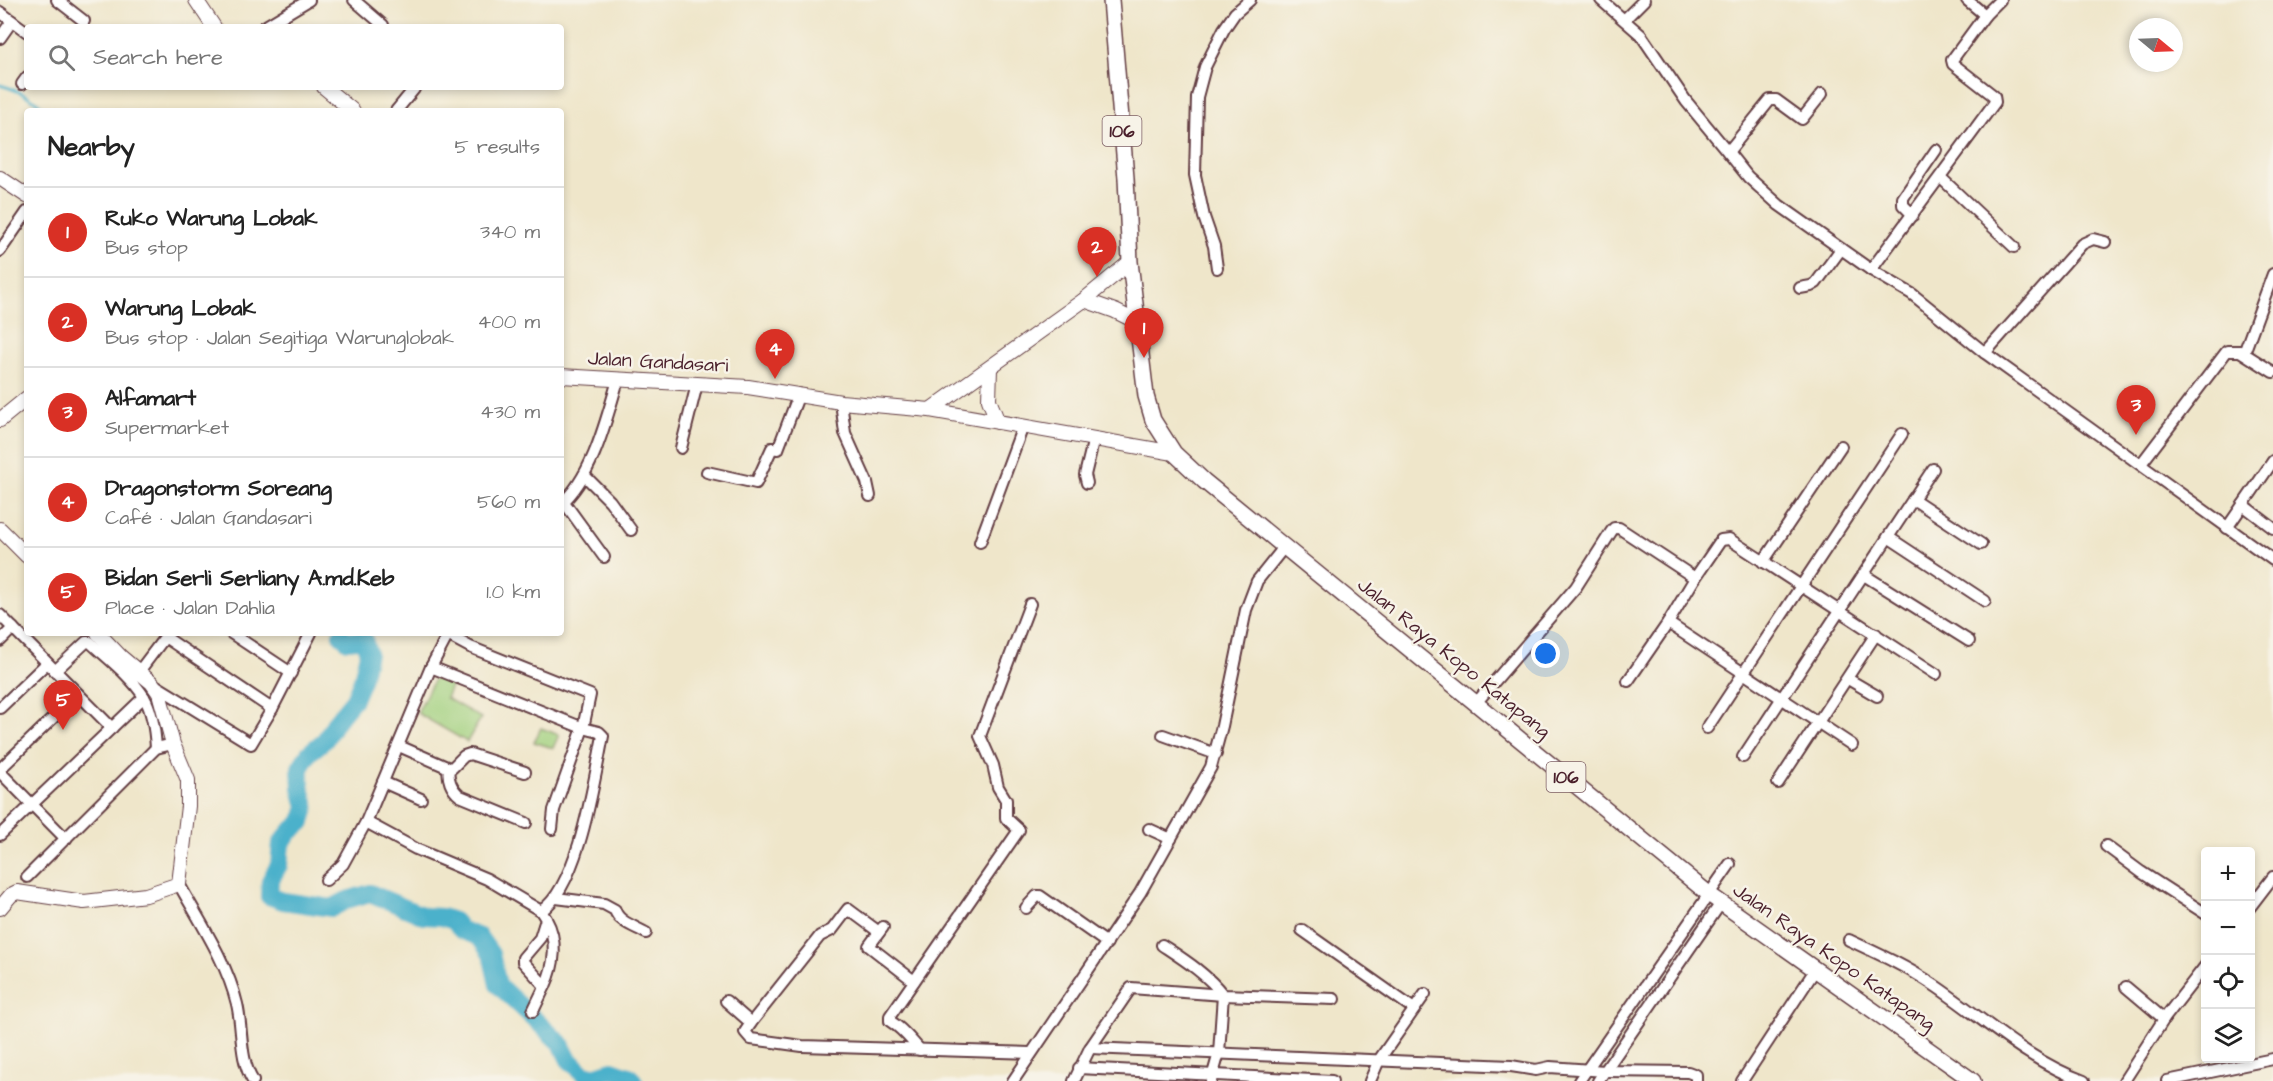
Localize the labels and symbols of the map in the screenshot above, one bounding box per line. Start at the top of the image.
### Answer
north arrow [2129,18,2183,72]
road number: 106 [1102,116,1142,146]
pin: 2 [1078,228,1116,277]
pin: 1 [1124,308,1164,358]
pin: 4 [756,330,794,379]
street label: Jalan Gandasari [587,344,729,380]
pin: 3 [2116,386,2156,435]
street label: Jalan Raya Kopo Katapang [1351,571,1557,746]
your location [1531,639,1560,668]
pin: 5 [44,680,82,730]
road number: 106 [1546,762,1586,792]
street label: Jalan Raya Kopo Katapang [1726,876,1941,1039]

